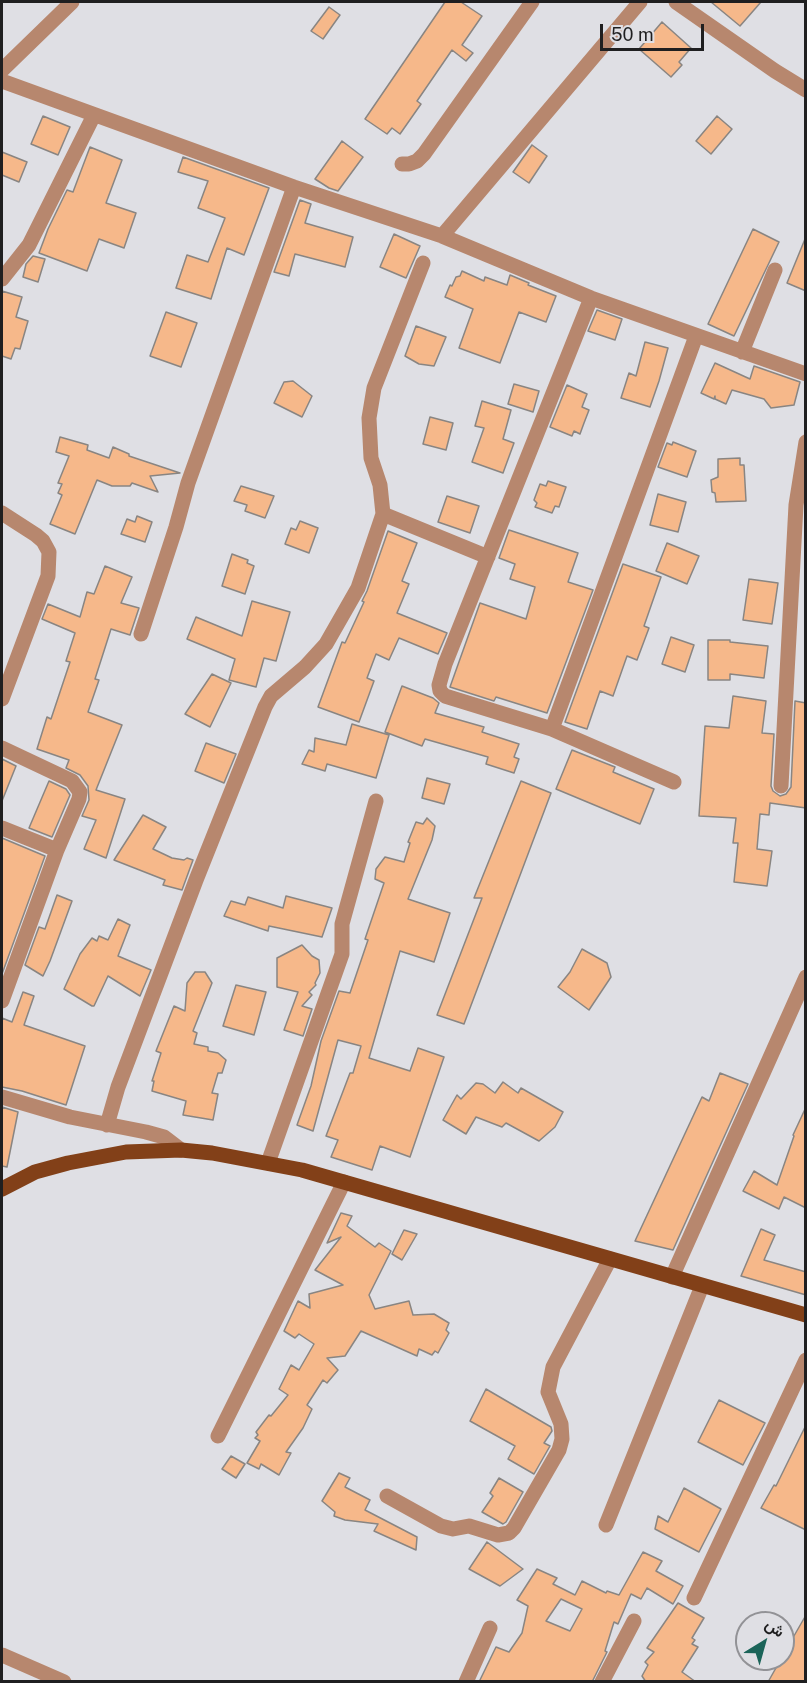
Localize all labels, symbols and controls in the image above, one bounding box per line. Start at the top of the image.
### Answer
scale bar [603,12,706,50]
text: 50 m [611,24,654,45]
north arrow [735,1611,795,1671]
text: ش [762,1614,788,1641]

